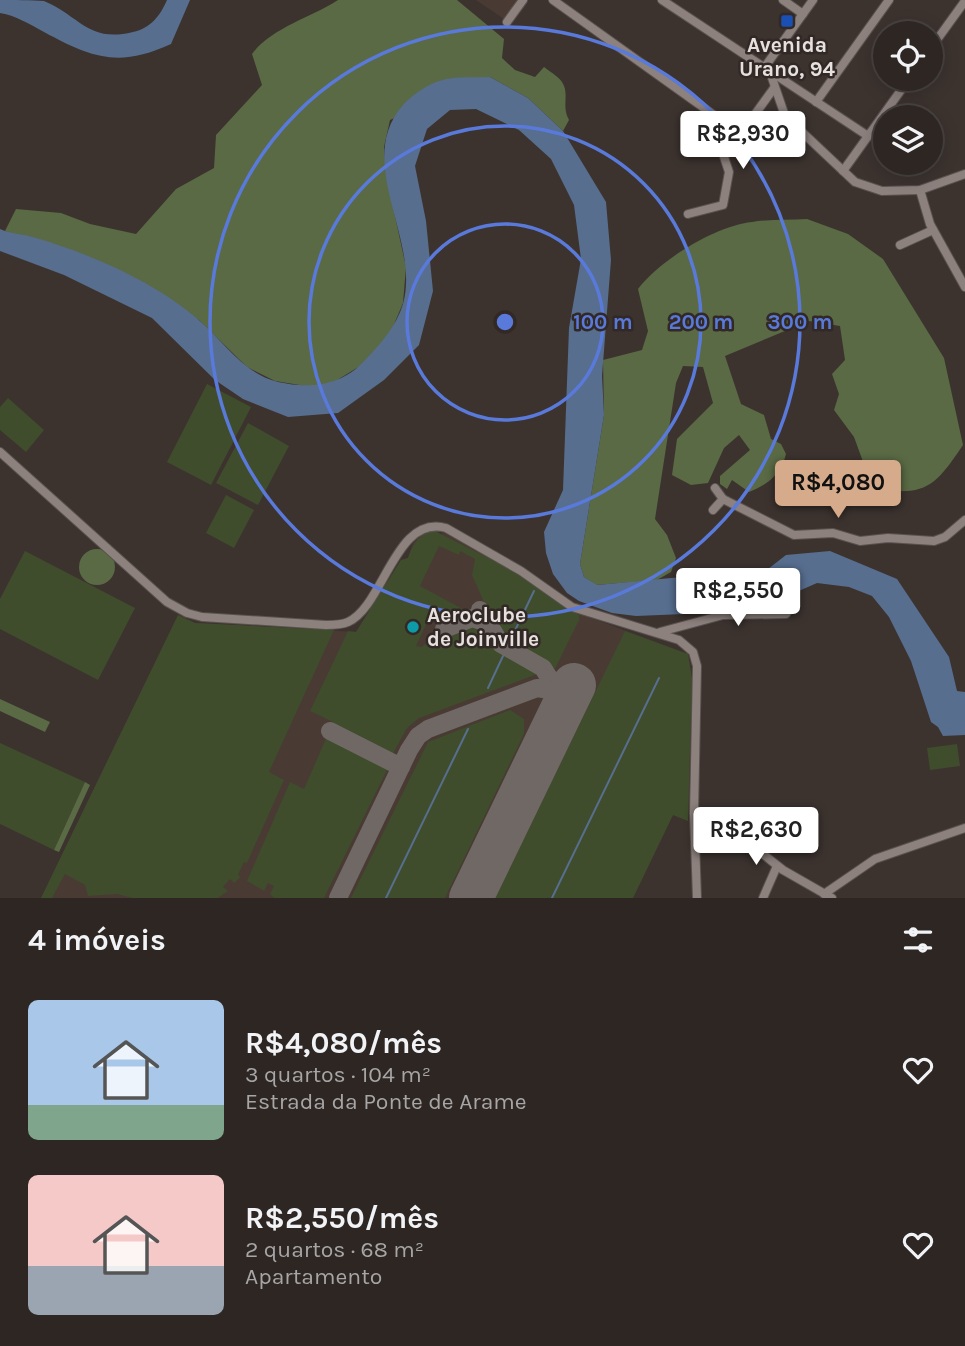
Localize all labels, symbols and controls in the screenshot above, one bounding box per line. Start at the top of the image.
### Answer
marker: Avenida Urano, 94 [779,13,795,29]
map controls [873,21,943,175]
button: locate [873,21,943,91]
place label: Avenida Urano, 94 [739,33,835,81]
button: layers [873,105,943,175]
pin: R$2,930 [678,111,808,171]
text: R$2,930 [696,120,790,147]
centre of rings [493,310,517,334]
text: 100 m [573,310,633,334]
text: 200 m [669,310,733,334]
text: 300 m [768,310,832,334]
pin: R$4,080 [773,461,903,520]
text: R$4,080 [791,469,885,496]
pin: R$2,550 [673,568,803,628]
text: R$2,550 [692,577,784,604]
place label: Aeroclube de Joinville [427,603,539,651]
marker: Aeroclube de Joinville [405,619,421,635]
pin: R$2,630 [691,808,821,867]
text: R$2,630 [709,816,803,843]
icon: filters [899,921,937,959]
text: 4 imóveis [28,922,166,958]
text: R$4,080/mês [245,1025,442,1061]
icon: home [84,1028,168,1112]
icon: heart [899,1051,937,1089]
text: 3 quartos · 104 m² [245,1061,431,1088]
text: Estrada da Ponte de Arame [245,1088,527,1115]
text: R$2,550/mês [245,1200,439,1236]
icon: home [84,1203,168,1287]
icon: heart [899,1226,937,1264]
text: 2 quartos · 68 m² [245,1236,424,1263]
text: Apartamento [245,1263,382,1290]

